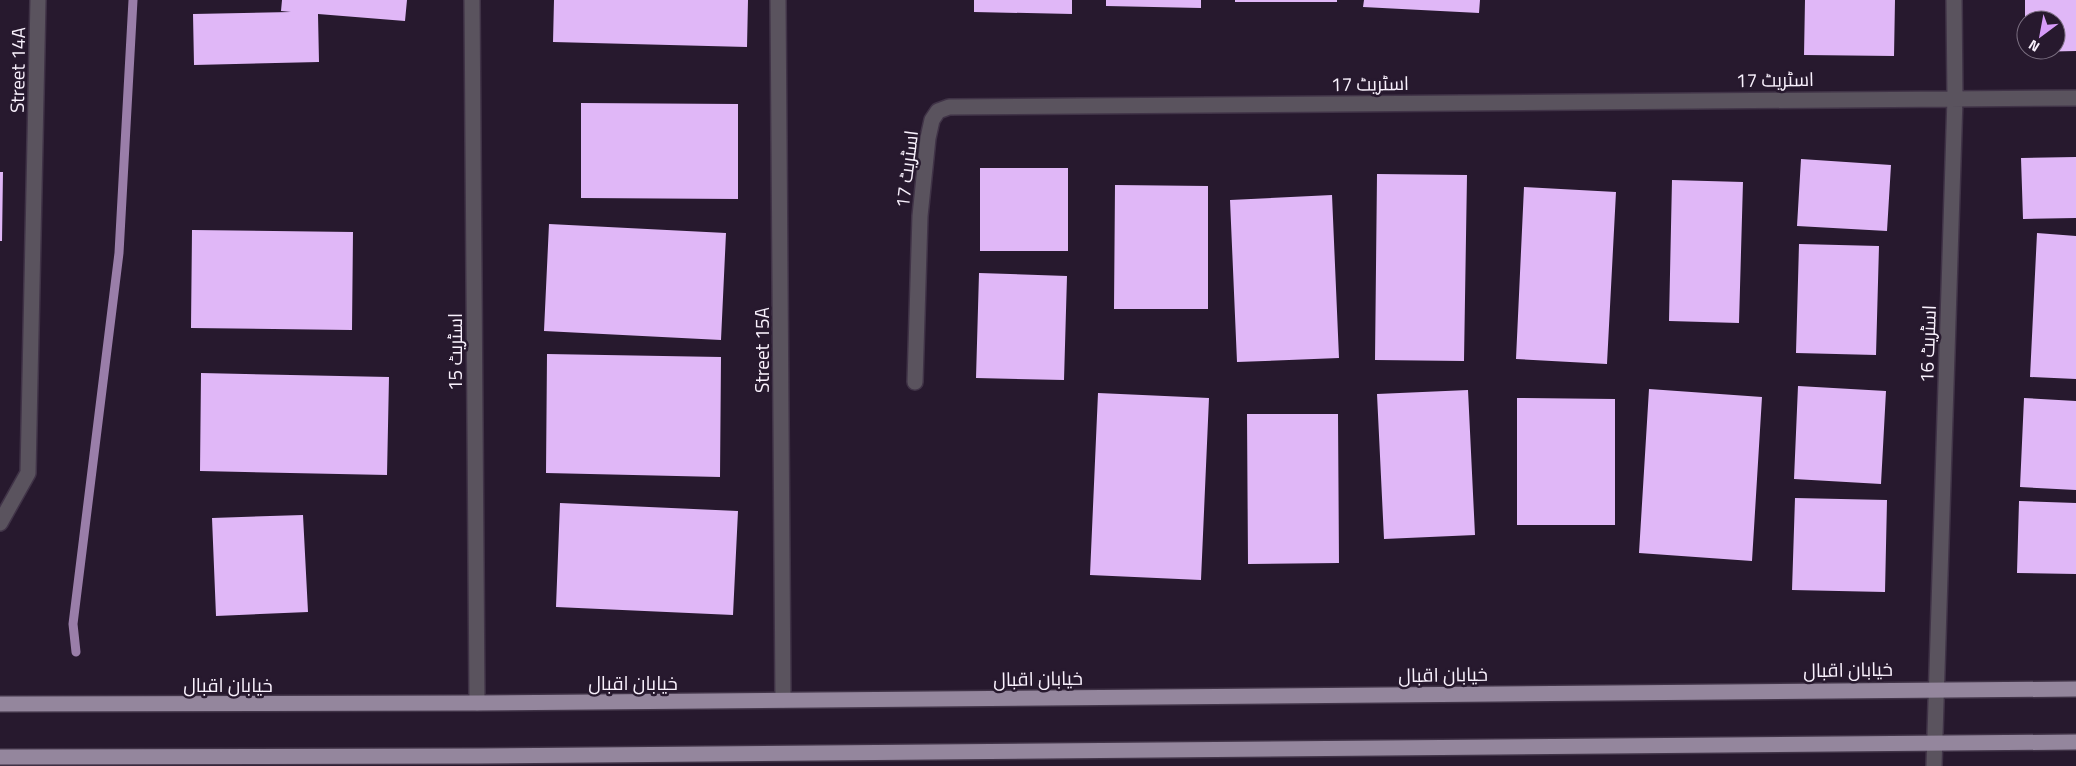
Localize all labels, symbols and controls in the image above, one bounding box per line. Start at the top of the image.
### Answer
north arrow [2016,10,2066,60]
street label: Street 14A [2,27,32,113]
text: N [2024,35,2044,58]
street label: اسٹریٹ 17 [1736,64,1814,94]
street label: اسٹریٹ 17 [1331,68,1409,98]
street label: اسٹریٹ 17 [887,128,925,210]
street label: اسٹریٹ 16 [1911,304,1943,384]
street label: Street 15A [747,307,776,393]
street label: اسٹریٹ 15 [440,313,469,391]
street label: خیابان اقبال [1803,654,1893,684]
street label: خیابان اقبال [1398,659,1488,689]
street label: خیابان اقبال [993,663,1083,693]
street label: خیابان اقبال [588,668,678,697]
street label: خیابان اقبال [183,670,273,699]

